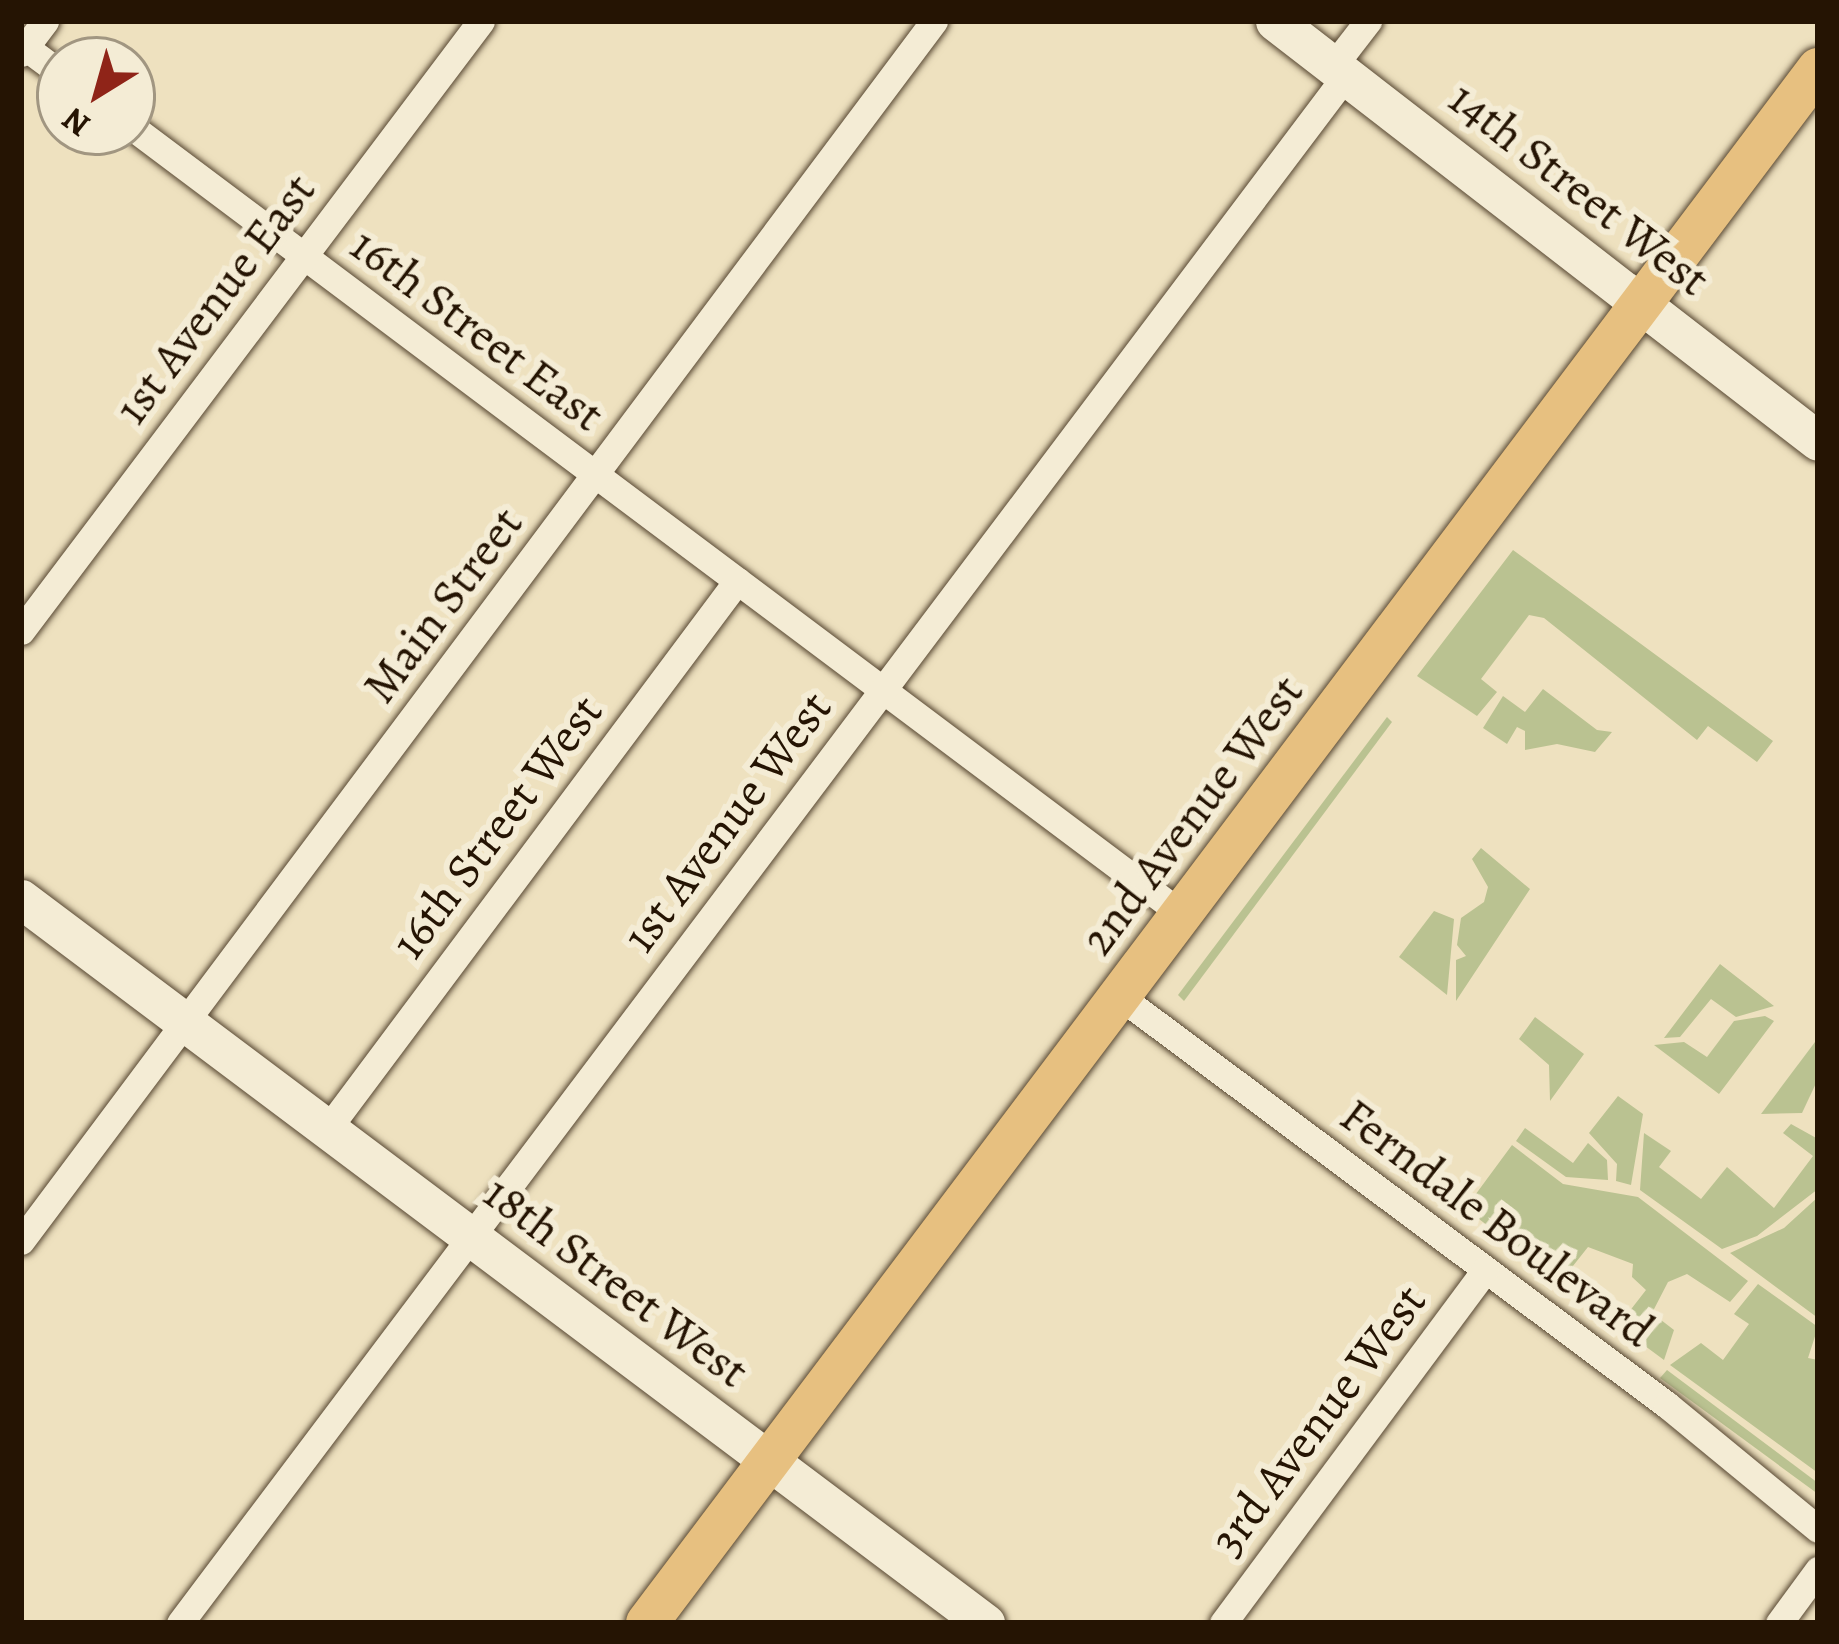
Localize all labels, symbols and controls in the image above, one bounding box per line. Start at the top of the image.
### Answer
north arrow [36,36,156,156]
street label: 14th Street West [1437,70,1721,308]
text: N [53,98,99,148]
street label: 1st Avenue East [102,163,328,435]
street label: 16th Street East [339,216,615,444]
street label: Main Street [351,496,535,714]
street label: 2nd Avenue West [1068,664,1316,966]
street label: 1st Avenue West [610,680,844,964]
street label: 16th Street West [379,684,615,970]
street label: Ferndale Boulevard [1329,1086,1665,1360]
street label: 18th Street West [472,1164,760,1400]
street label: 3rd Avenue West [1198,1274,1438,1566]

